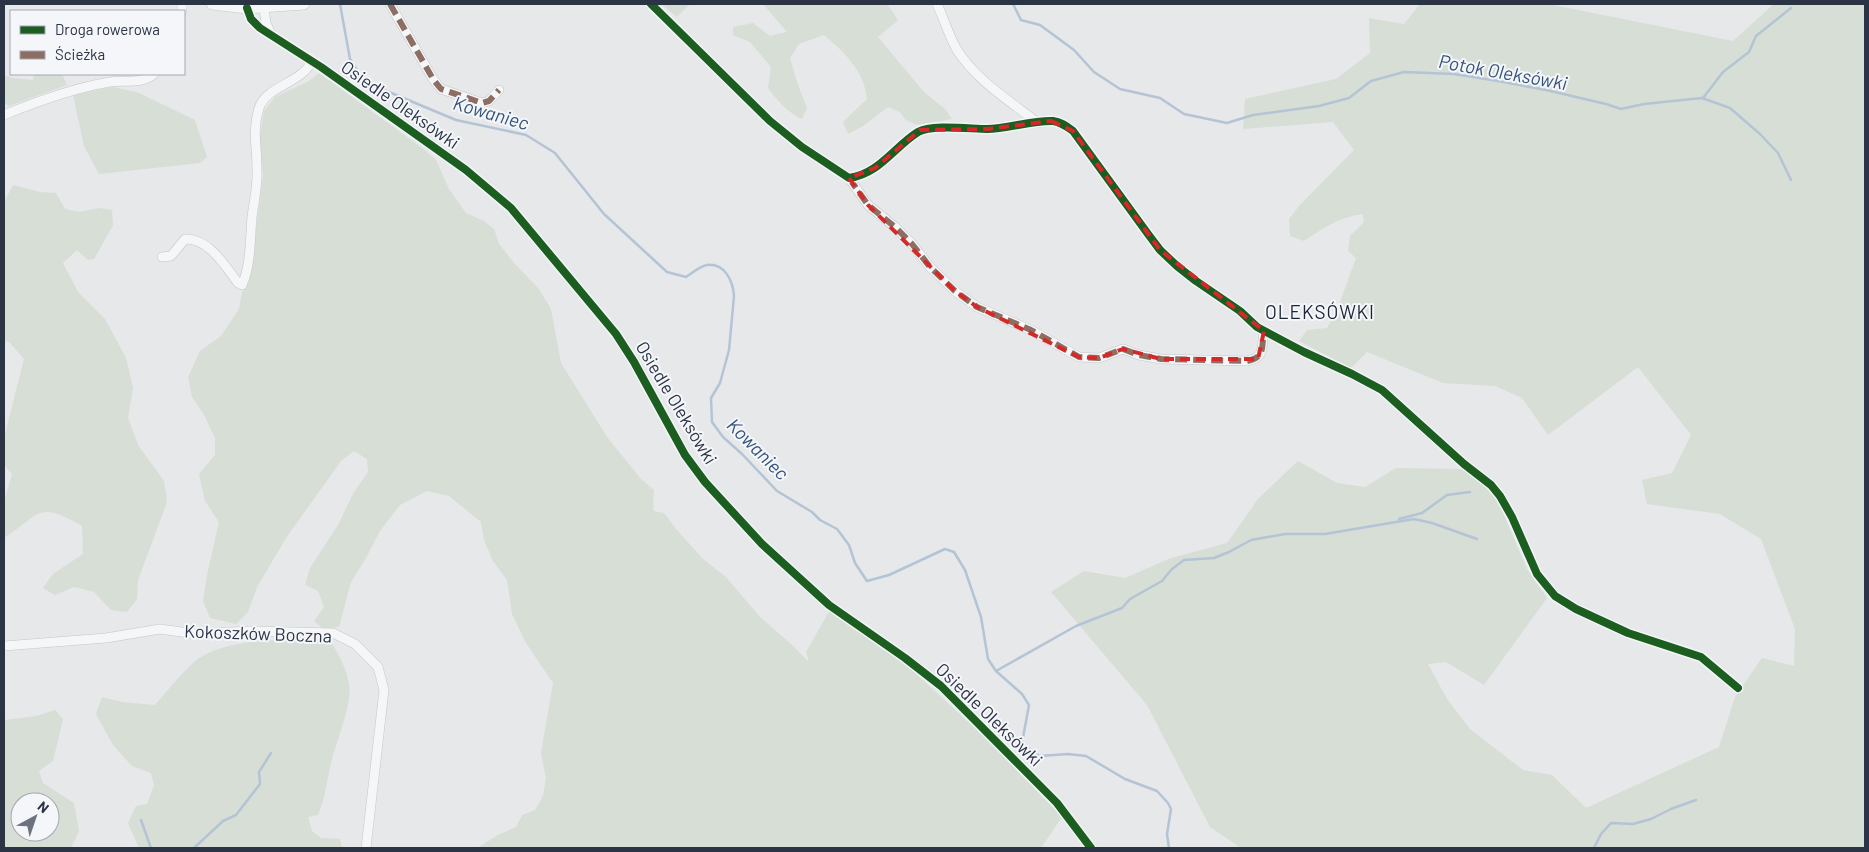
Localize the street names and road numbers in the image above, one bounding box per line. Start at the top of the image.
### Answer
street label: Osiedle Oleksówki [337,55,464,153]
street label: Osiedle Oleksówki [631,337,722,468]
street label: Kokoszków Boczna [184,619,332,647]
street label: Osiedle Oleksówki [932,658,1048,771]

